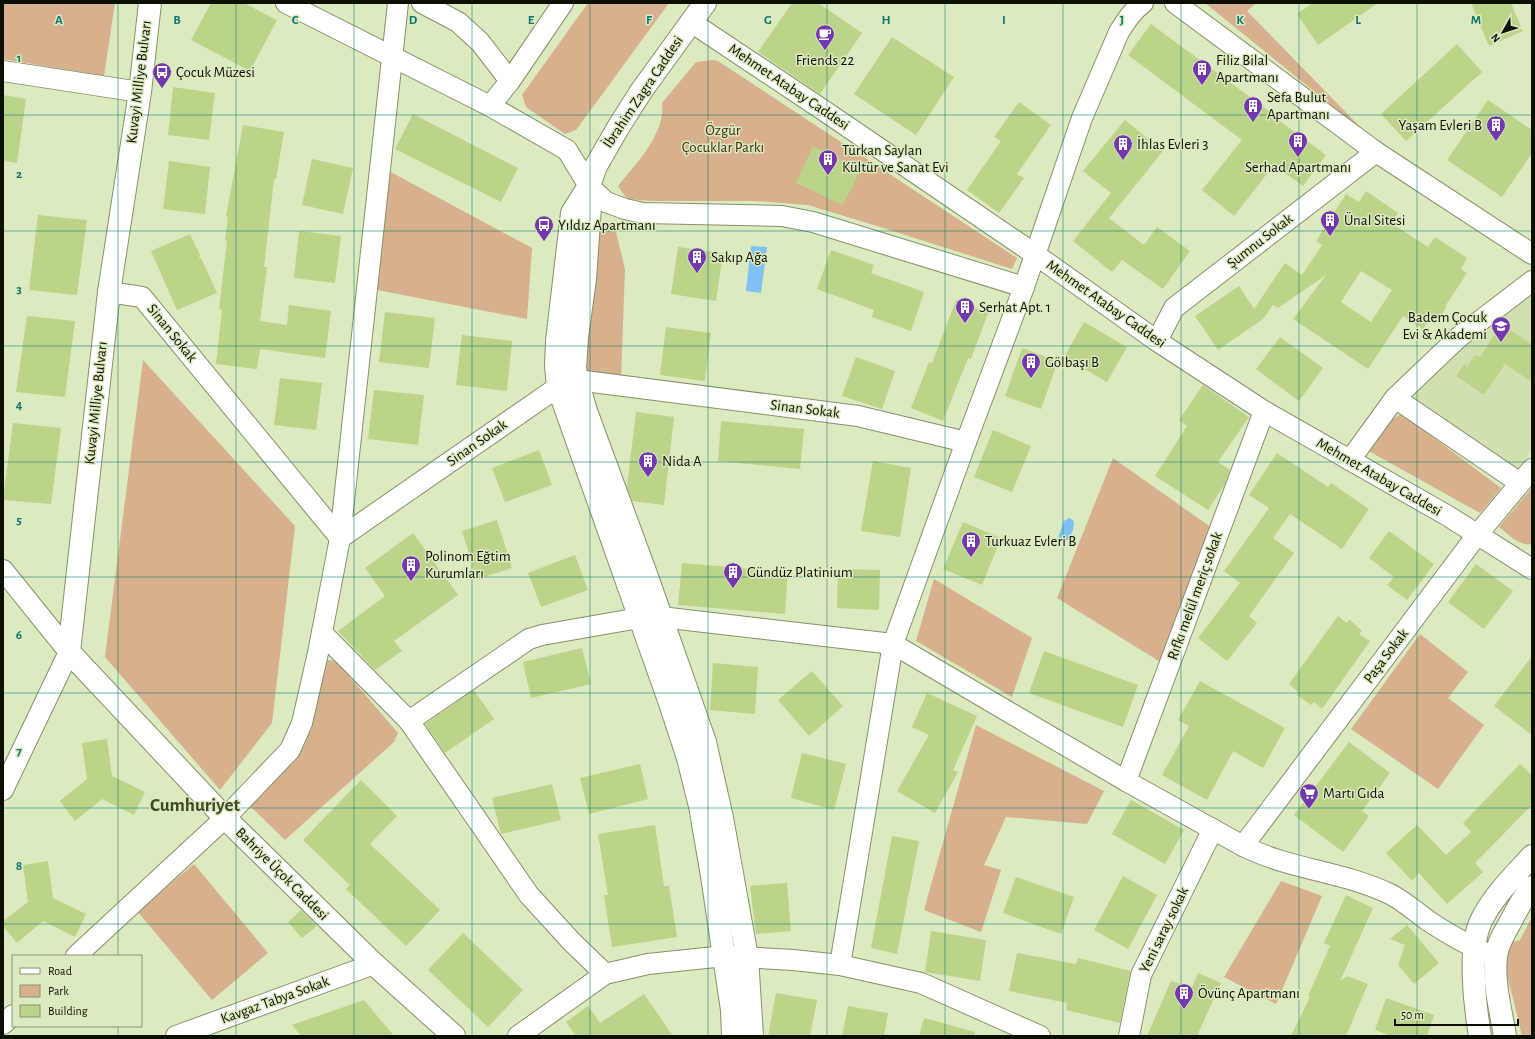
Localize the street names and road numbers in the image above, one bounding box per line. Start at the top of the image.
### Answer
street label: Kuvayi Milliye Bulvarı [124,20,154,144]
street label: İbrahim Zagra Caddesi [598,32,686,151]
street label: Mehmet Atabay Caddesi [726,41,852,133]
street label: Şumnu Sokak [1224,211,1296,271]
street label: Mehmet Atabay Caddesi [1044,257,1168,351]
street label: Sinan Sokak [144,301,200,365]
street label: Kuvayi Milliye Bulvarı [82,341,110,465]
street label: Sinan Sokak [769,397,841,421]
street label: Sinan Sokak [444,417,510,469]
street label: Mehmet Atabay Caddesi [1314,435,1444,519]
street label: Rıfkı melül meriç sokak [1165,530,1225,662]
street label: Paşa Sokak [1361,626,1411,686]
street label: Bahriye Üçok Caddesi [233,823,333,923]
street label: Yeni saray sokak [1137,885,1191,975]
street label: Kavgaz Tabya Sokak [219,973,331,1027]

